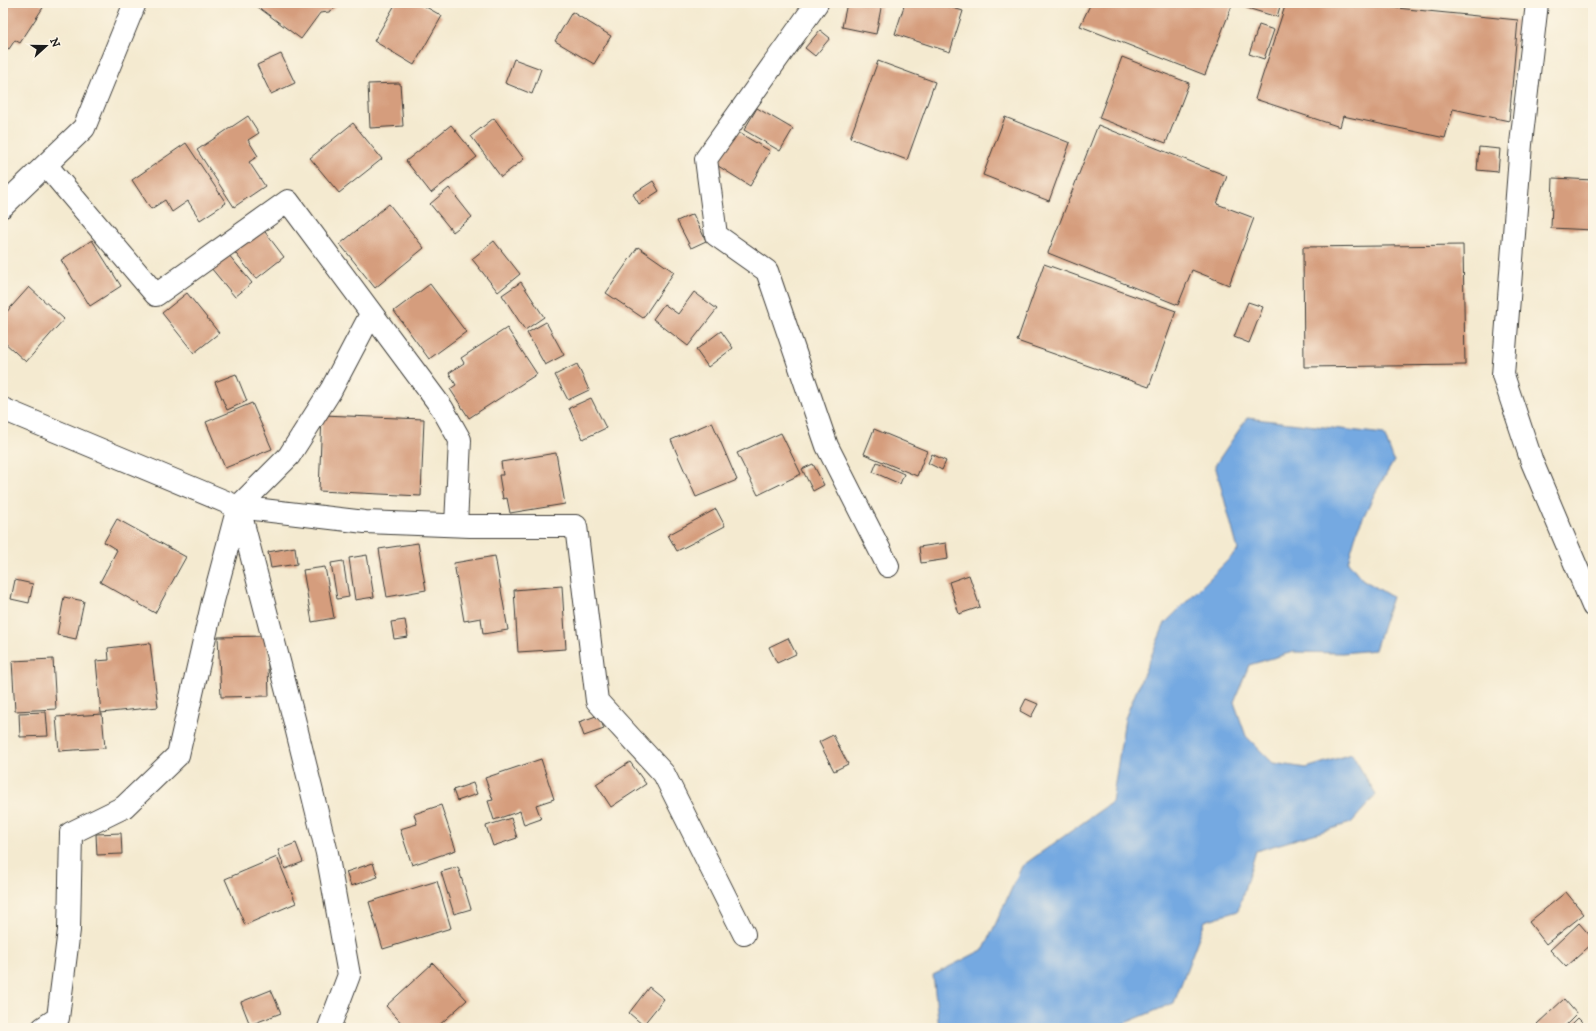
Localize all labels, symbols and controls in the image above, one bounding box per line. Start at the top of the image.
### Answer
north arrow [26,26,66,66]
text: N [46,36,63,49]

